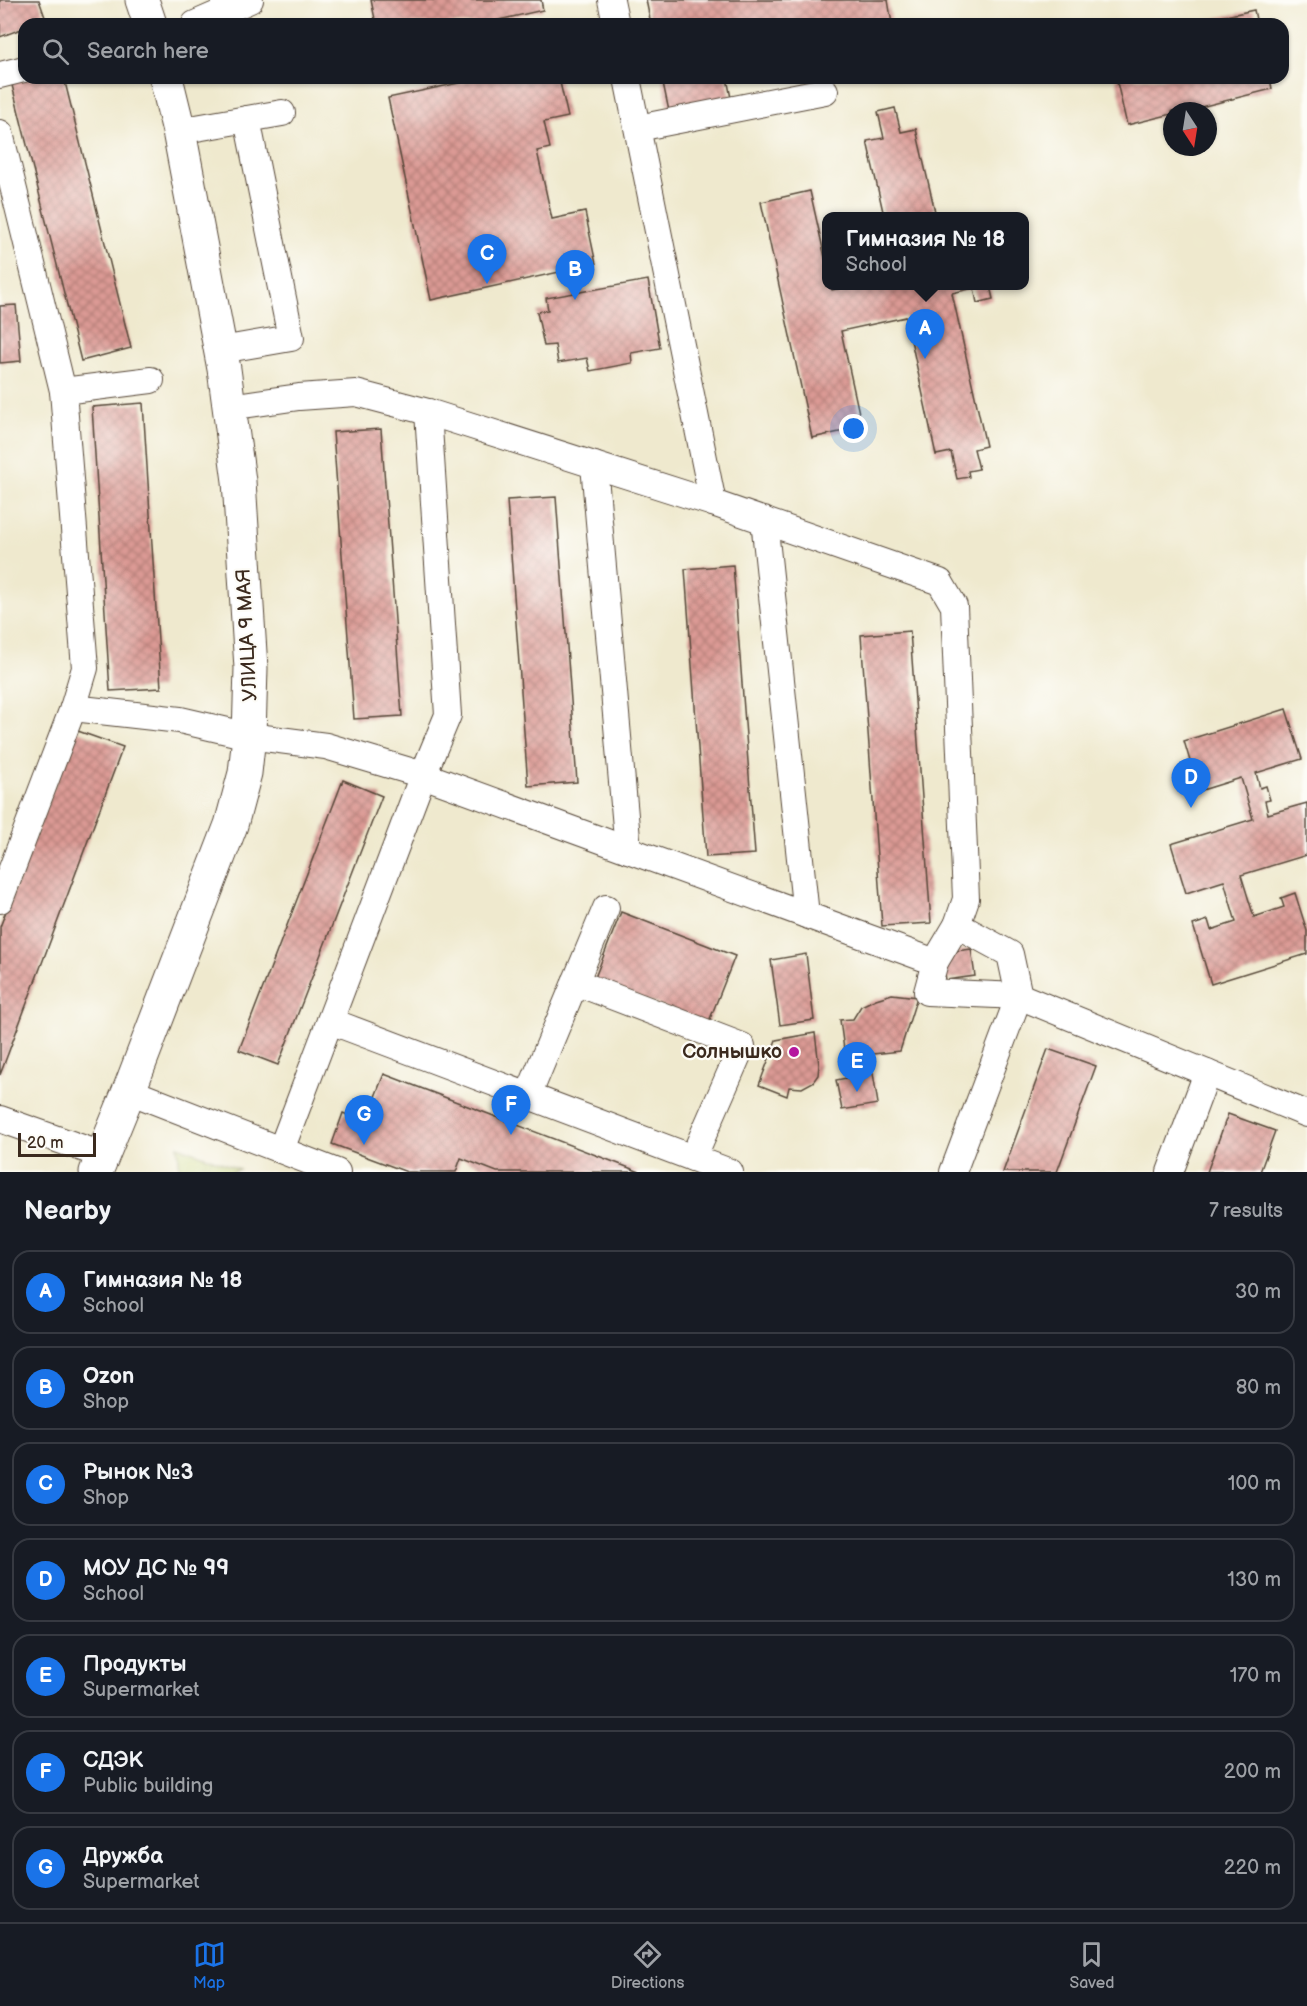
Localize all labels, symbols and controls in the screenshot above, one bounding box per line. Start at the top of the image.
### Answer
search box [18,18,1289,84]
icon: search [39,35,72,68]
text: Search here [87,38,209,65]
north arrow [1163,102,1217,156]
popup [822,212,1029,290]
text: Гимназия № 18 [846,226,1005,253]
pin: C [468,234,506,284]
pin: B [556,250,594,300]
text: School [846,253,907,277]
pin: A [906,310,944,359]
your location [839,414,868,443]
street label: УЛИЦА 9 МАЯ [232,568,262,702]
pin: D [1172,758,1210,808]
place label: Солнышко [682,1040,782,1064]
pin: E [838,1042,876,1092]
marker: Солнышко [787,1045,801,1059]
pin: F [492,1086,530,1135]
pin: G [344,1096,384,1145]
scale bar [18,1130,96,1158]
text: 20 m [27,1134,63,1153]
text: Nearby [24,1196,111,1227]
text: 7 results [1209,1199,1283,1223]
text: Гимназия № 18 [83,1267,242,1294]
text: A [39,1280,52,1304]
text: 30 m [1235,1280,1281,1304]
text: School [83,1294,144,1318]
text: Ozon [83,1363,134,1390]
text: B [38,1376,53,1400]
text: 80 m [1236,1376,1281,1400]
text: Shop [83,1390,129,1414]
text: Рынок №3 [83,1459,193,1486]
text: C [38,1472,53,1496]
text: 100 m [1228,1472,1281,1496]
text: Shop [83,1486,129,1510]
text: МОУ ДС № 99 [83,1555,229,1582]
text: D [39,1568,52,1592]
text: 130 m [1227,1568,1281,1592]
text: School [83,1582,144,1606]
text: Продукты [83,1651,187,1678]
text: E [39,1664,52,1688]
text: 170 m [1230,1664,1281,1688]
text: Supermarket [83,1678,199,1702]
text: СДЭК [83,1747,143,1774]
text: F [39,1760,52,1784]
text: 200 m [1224,1760,1281,1784]
text: Public building [83,1774,213,1798]
text: Дружба [83,1843,163,1870]
text: G [38,1856,53,1880]
text: 220 m [1224,1856,1281,1880]
text: Supermarket [83,1870,199,1894]
tab: Map [193,1938,226,1993]
tab: Directions [611,1938,684,1993]
tab: Saved [1069,1938,1114,1993]

